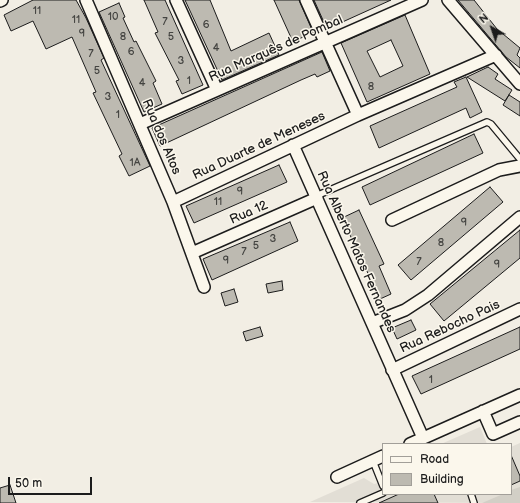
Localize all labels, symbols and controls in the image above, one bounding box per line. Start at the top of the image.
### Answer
house number: 11 [33,4,41,18]
north arrow [472,8,512,48]
house number: 10 [108,10,118,24]
text: N [477,11,491,26]
street label: Rua Marquês de Pombal [207,12,345,86]
house number: 11 [72,13,80,27]
house number: 7 [162,15,168,29]
house number: 6 [203,18,209,32]
house number: 9 [79,27,85,41]
house number: 8 [120,30,126,44]
house number: 5 [168,30,174,44]
house number: 4 [213,41,219,55]
house number: 6 [128,45,134,59]
house number: 7 [88,47,94,61]
house number: 3 [178,54,184,68]
house number: 5 [94,64,100,78]
house number: 1 [187,74,191,88]
house number: 4 [139,76,145,90]
house number: 8 [368,80,374,94]
house number: 3 [105,90,111,104]
street label: Rua dos Altos [138,97,184,177]
house number: 1 [116,108,120,122]
street label: Rua Duarte de Meneses [190,108,328,184]
house number: 1A [130,156,140,170]
street label: Rua Alberto Matos Fernandes [313,169,399,335]
house number: 9 [237,185,243,199]
house number: 11 [214,195,222,209]
street label: Rua 12 [228,198,270,228]
house number: 9 [461,216,467,230]
house number: 3 [270,232,276,246]
house number: 8 [438,236,444,250]
house number: 5 [253,239,259,253]
house number: 7 [241,245,247,259]
house number: 9 [223,254,229,268]
house number: 7 [416,255,422,269]
house number: 9 [494,258,500,272]
street label: Rua Rebocho Pais [398,297,502,357]
house number: 1 [429,373,433,387]
legend [382,443,512,495]
text: Road [420,452,449,467]
scale bar [10,469,94,495]
text: Building [420,472,464,487]
text: 50 m [15,476,42,491]

